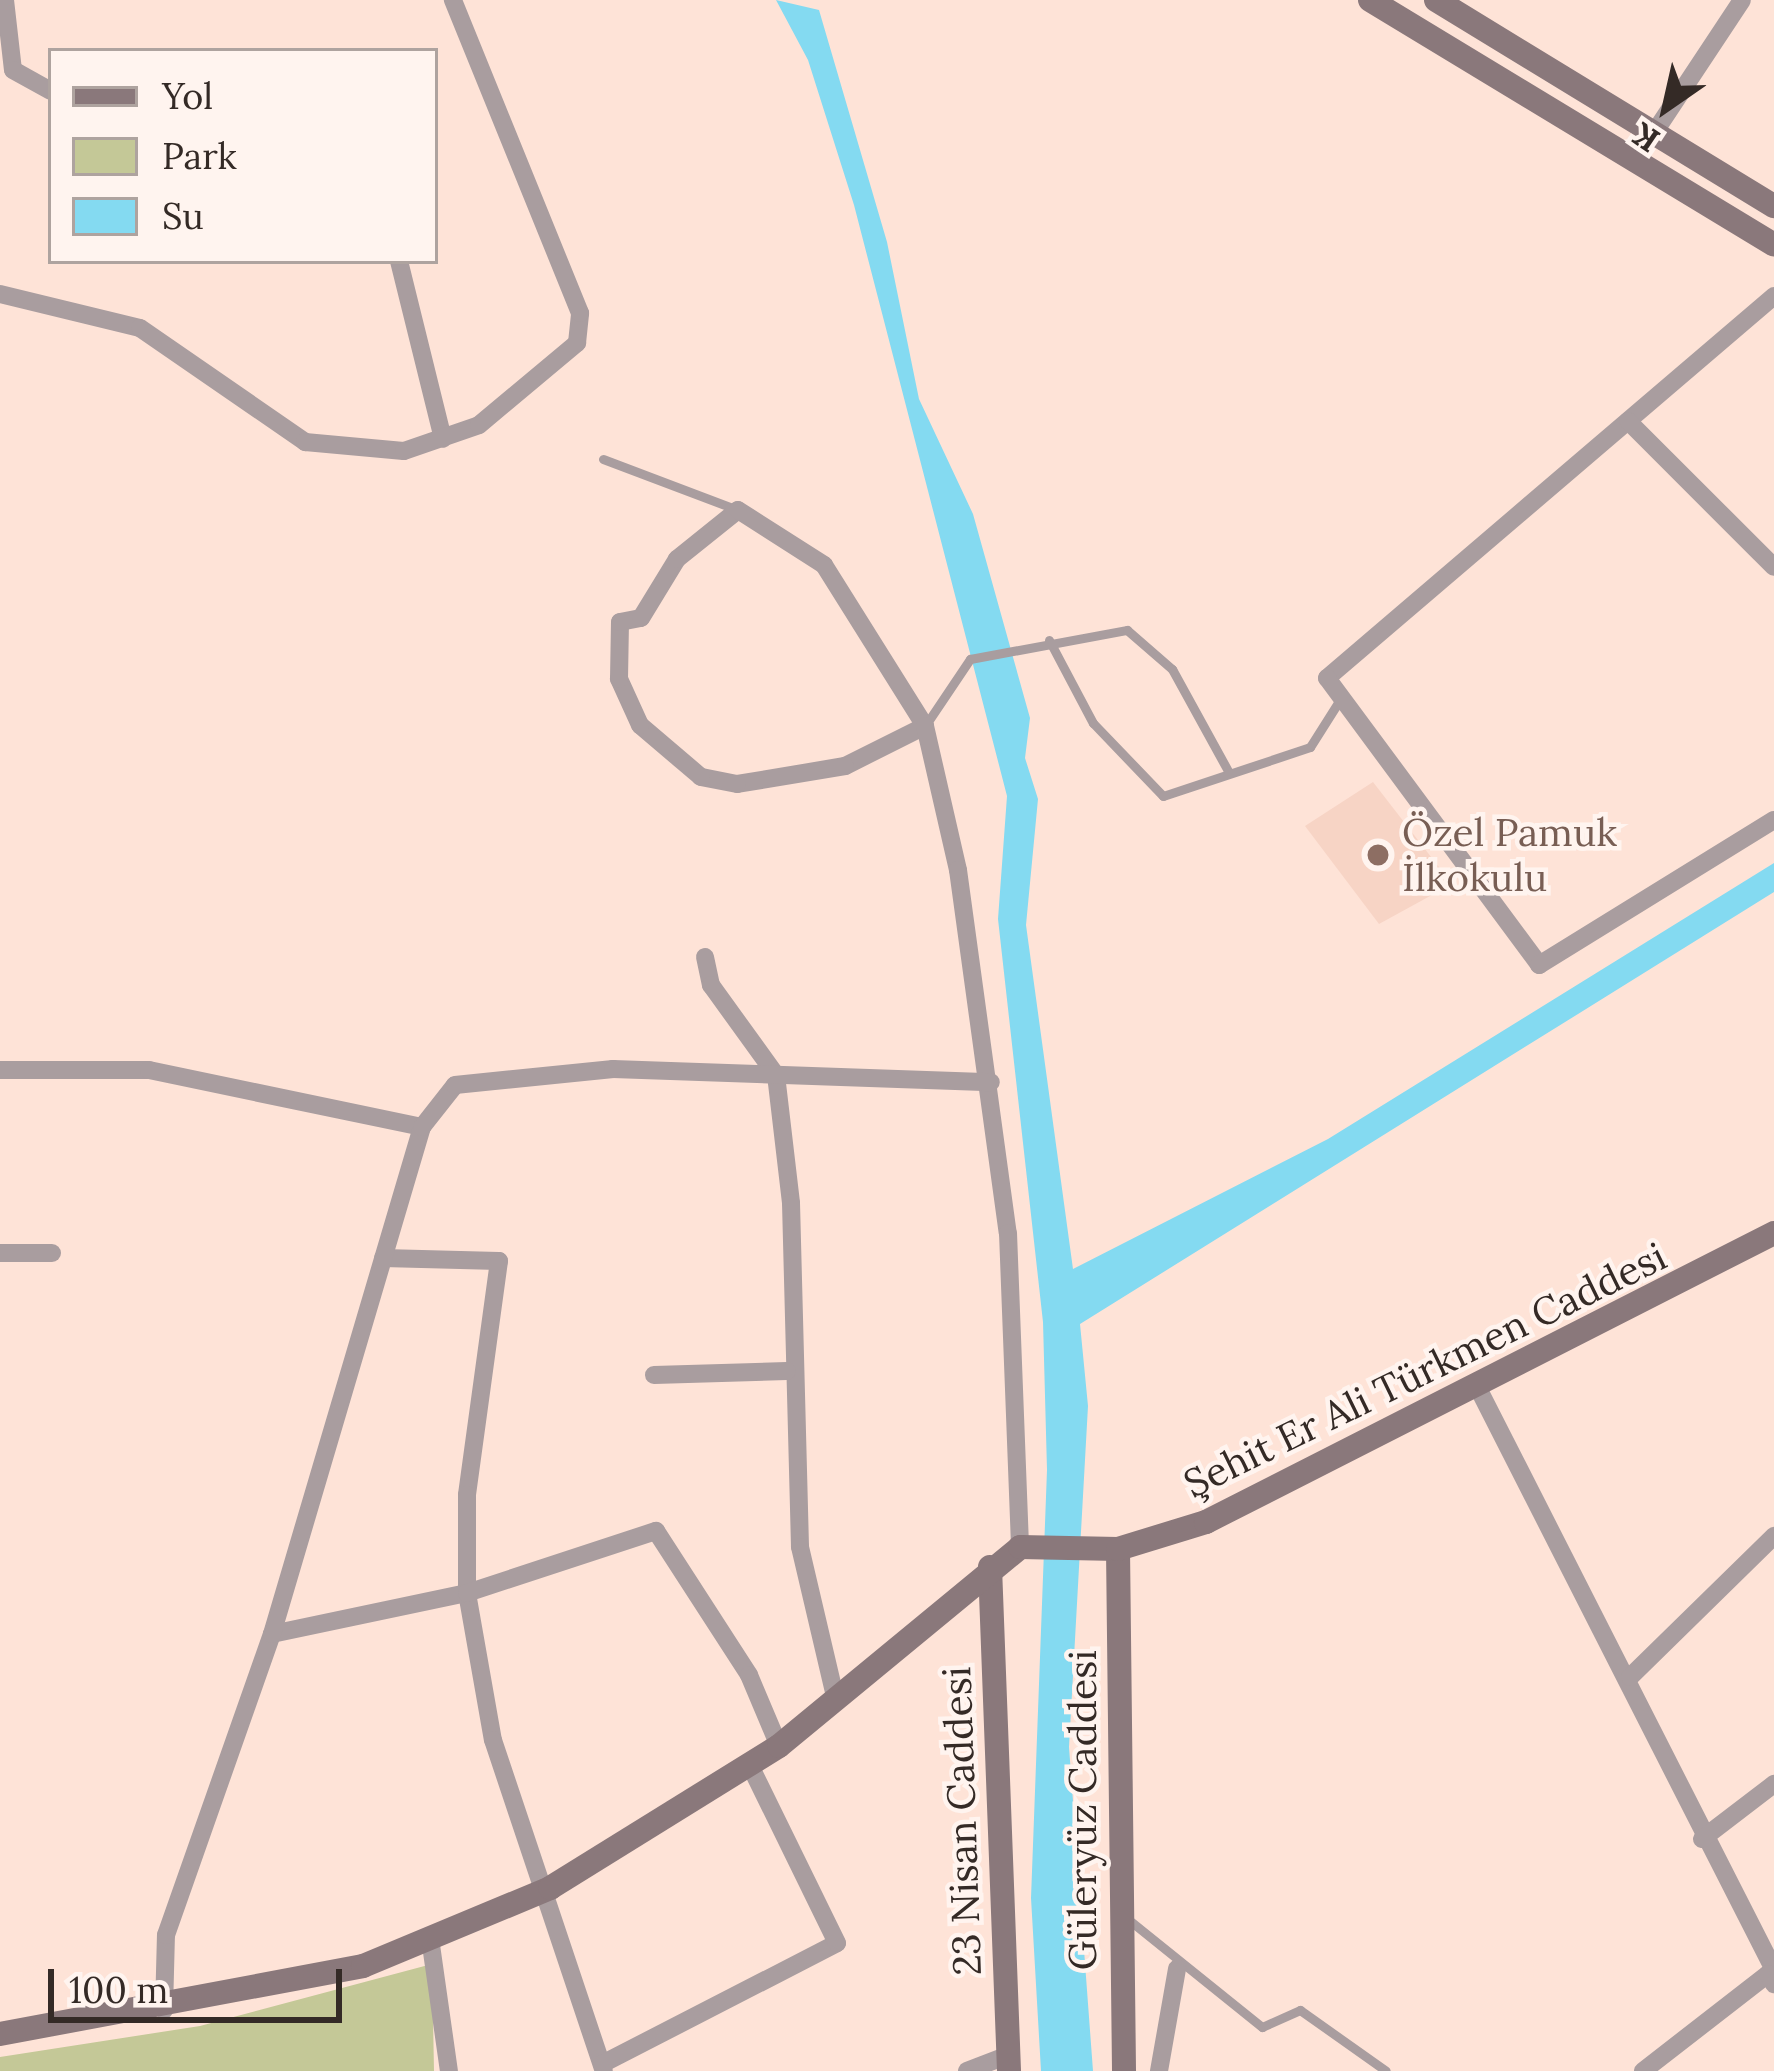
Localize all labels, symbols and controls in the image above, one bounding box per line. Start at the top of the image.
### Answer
legend [48,48,438,264]
north arrow [1606,48,1726,168]
text: Yol [162,73,213,119]
text: K [1624,114,1667,162]
text: Park [162,133,237,179]
text: Su [162,193,204,239]
place label: Özel Pamuk İlkokulu [1402,810,1617,901]
marker: Özel Pamuk İlkokulu [1365,842,1391,868]
street label: Şehit Er Ali Türkmen Caddesi [1176,1233,1674,1507]
street label: Güleryüz Caddesi [1059,1650,1105,1970]
street label: 23 Nisan Caddesi [933,1666,991,1976]
scale bar [54,1945,348,2019]
text: 100 m [69,1967,168,2013]

